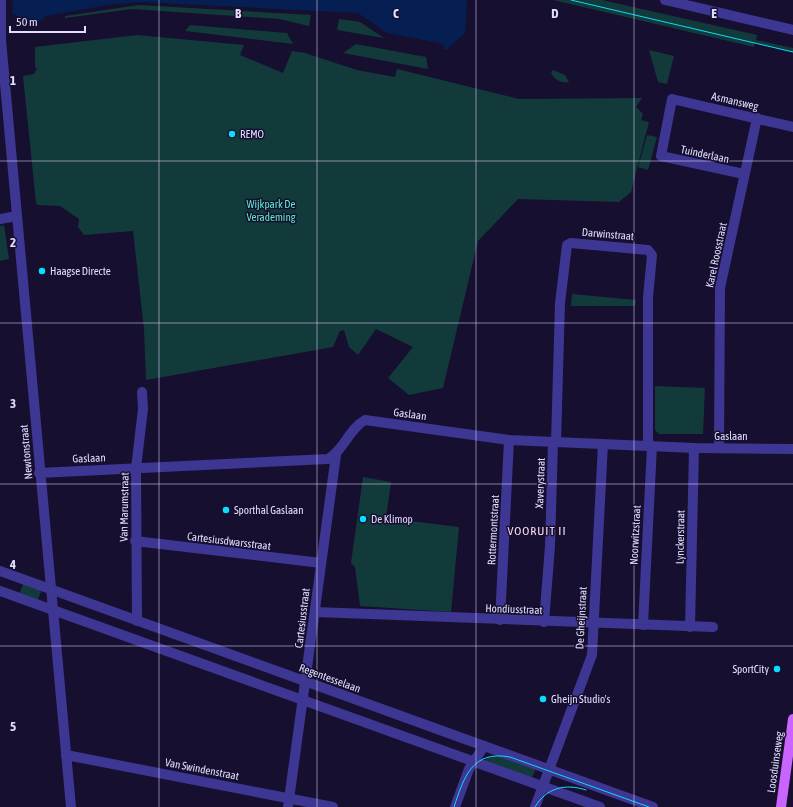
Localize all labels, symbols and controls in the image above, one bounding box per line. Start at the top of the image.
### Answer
text: B [235,6,242,21]
text: C [393,6,399,21]
text: D [551,6,559,21]
text: E [711,6,717,21]
scale bar [10,8,85,34]
text: 50 m [16,15,38,29]
text: 1 [10,73,16,88]
street label: Asmansweg [710,90,760,112]
place label: REMO [240,128,264,140]
marker: REMO [227,129,237,139]
street label: Tuinderlaan [680,143,730,165]
park label: Wijkpark De Verademing [247,198,296,223]
street label: Karel Roosstraat [703,221,729,289]
street label: Darwinstraat [581,226,635,242]
text: 2 [10,235,16,250]
place label: Haagse Directe [50,265,111,277]
marker: Haagse Directe [37,266,47,276]
text: 3 [10,396,16,411]
street label: Gaslaan [393,406,427,422]
street label: Newtonstraat [18,424,34,480]
street label: Gaslaan [714,430,748,442]
street label: Gaslaan [72,451,106,465]
street label: Xaverystraat [533,457,547,509]
street label: Van Marumstraat [117,472,131,542]
street label: Rottermontstraat [485,495,501,565]
place label: Sporthal Gaslaan [234,504,304,516]
marker: Sporthal Gaslaan [221,505,231,515]
street label: Noorwitzstraat [627,505,643,565]
street label: Lynckerstraat [674,510,686,564]
place label: De Klimop [371,513,413,525]
marker: De Klimop [358,514,368,524]
district label: VOORUIT II [508,524,566,538]
street label: Cartesiusdwarsstraat [186,530,272,552]
text: 4 [9,557,16,572]
street label: De Gheijnstraat [573,586,589,650]
street label: Cartesiusstraat [292,587,312,649]
street label: Hondiusstraat [485,602,543,616]
street label: Regentesselaan [298,661,362,695]
place label: SportCity [733,663,769,675]
marker: SportCity [772,664,782,674]
place label: Gheijn Studio's [551,693,610,705]
marker: Gheijn Studio's [538,694,548,704]
text: 5 [10,719,16,734]
street label: Loosduinseweg [765,730,785,793]
street label: Van Swindenstraat [164,756,240,782]

